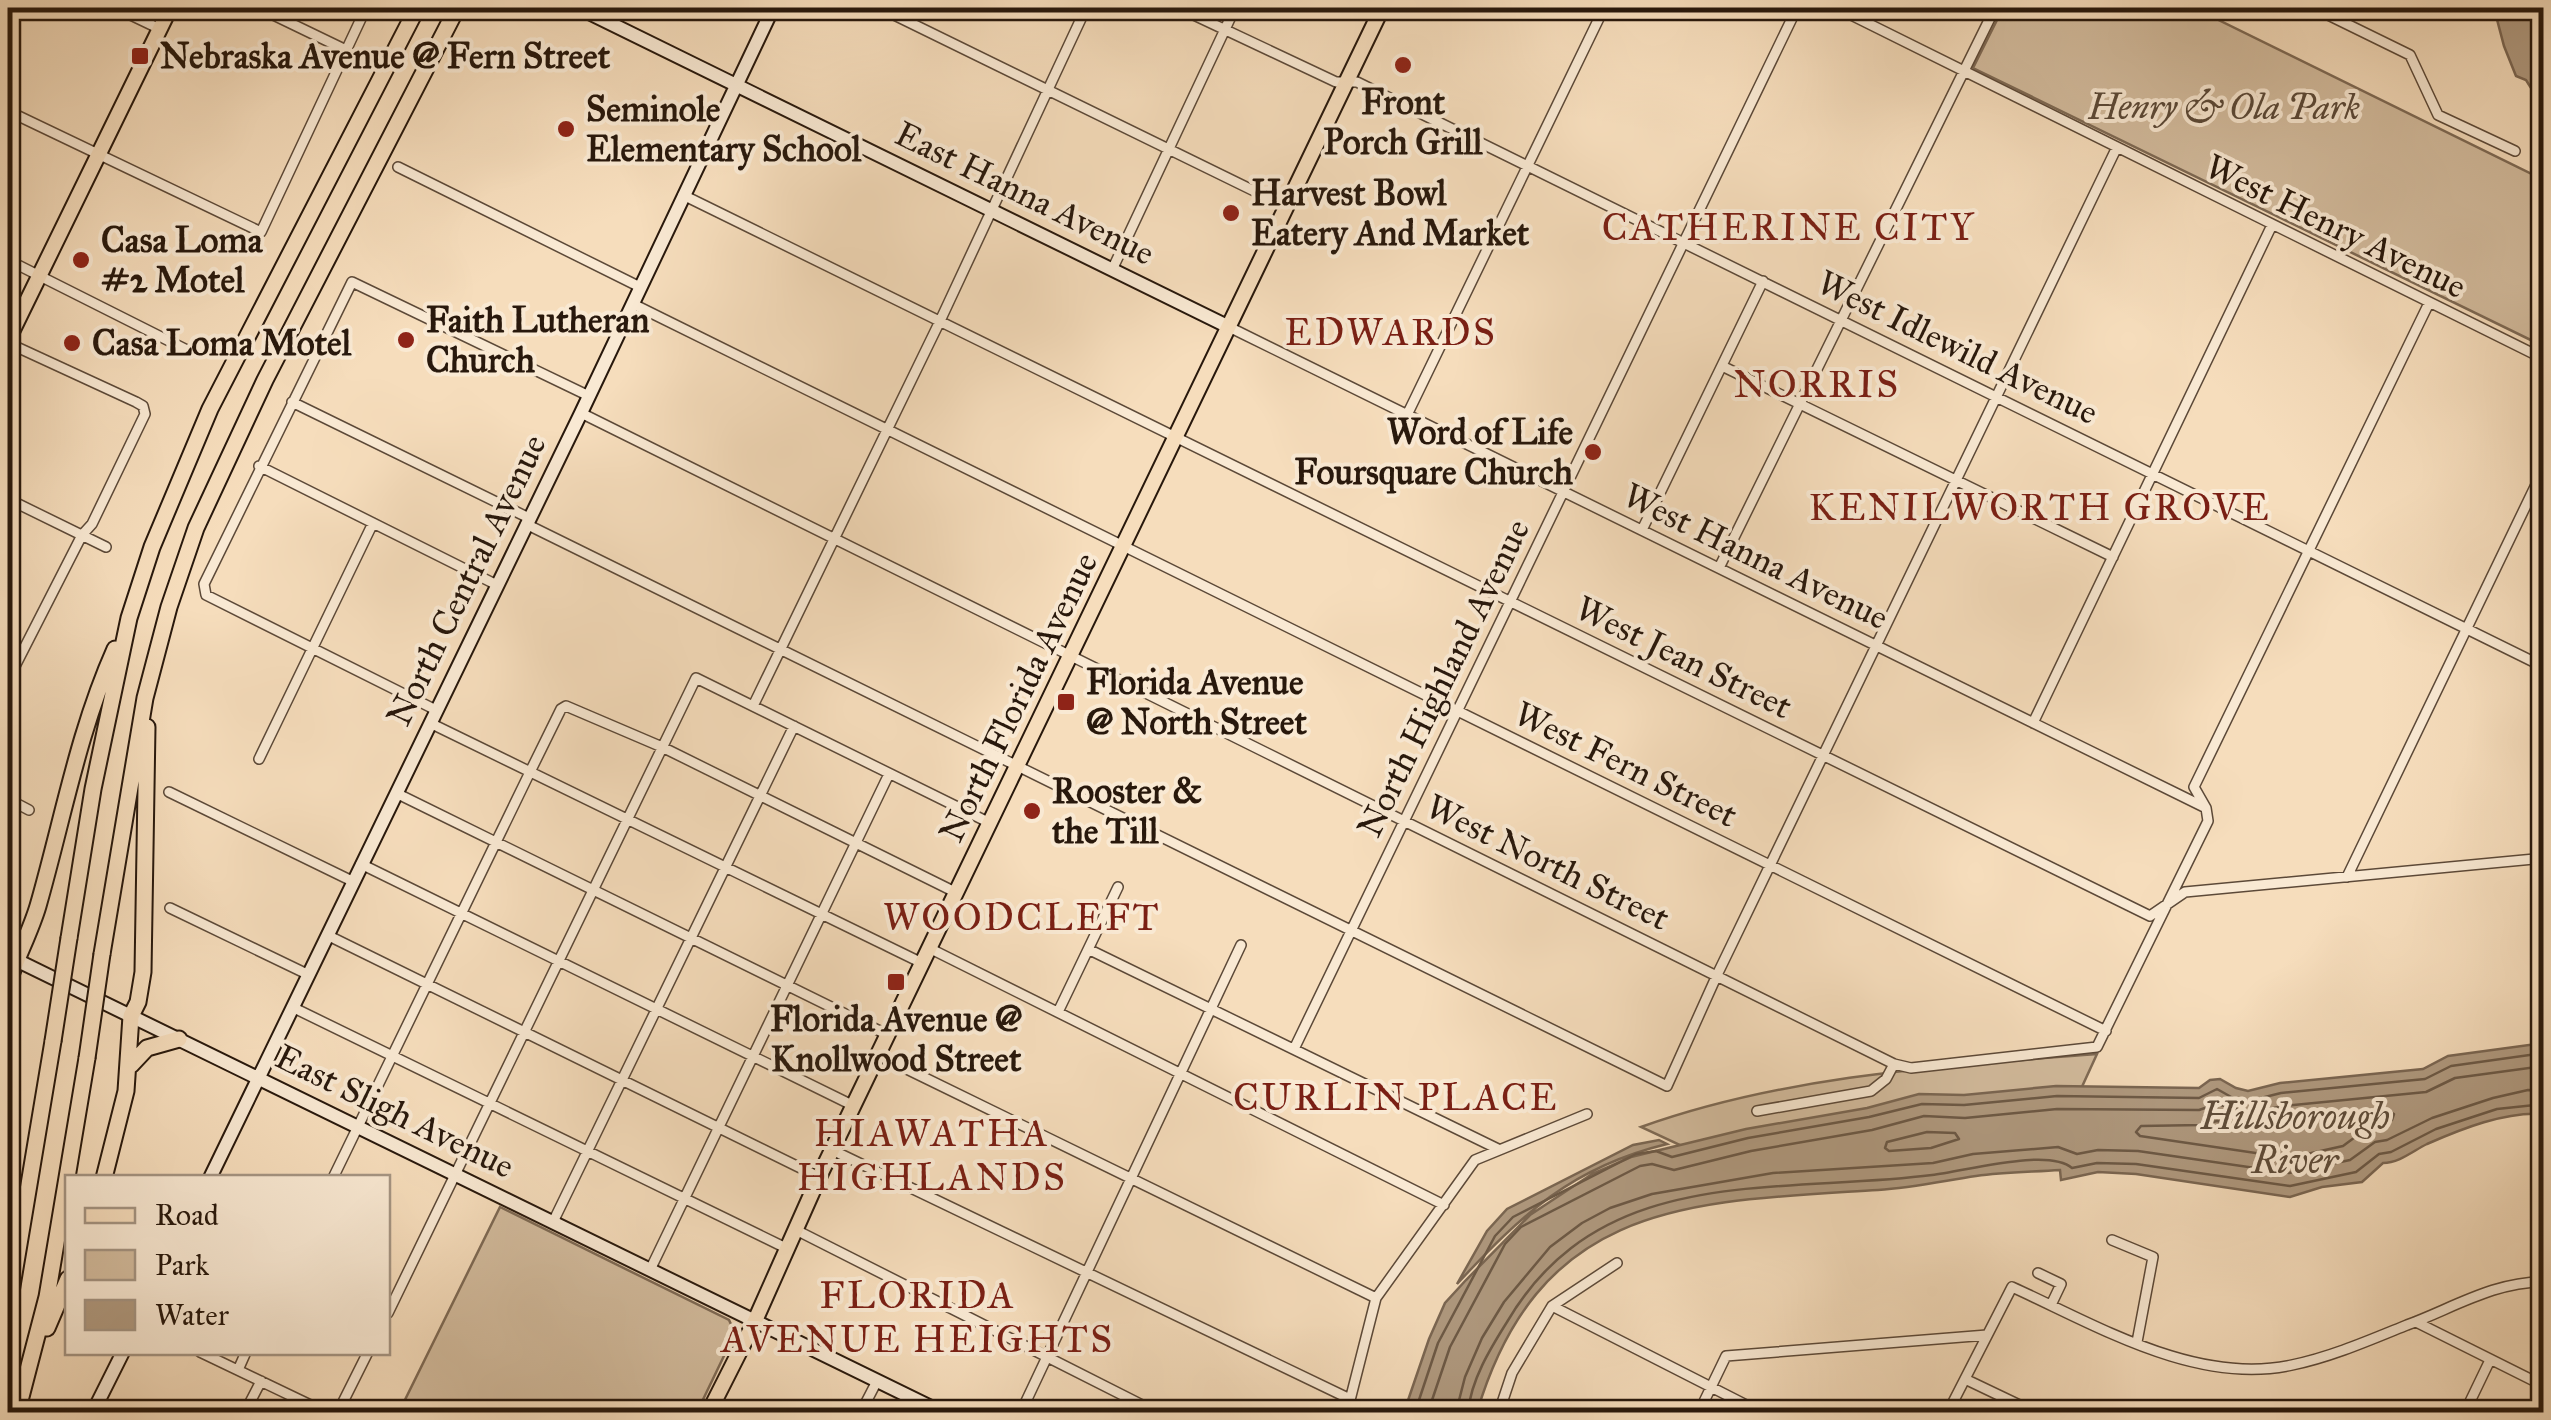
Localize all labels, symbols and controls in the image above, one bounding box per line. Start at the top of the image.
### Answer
place label: Nebraska Avenue @ Fern Street [160,35,611,78]
marker: Nebraska Avenue @ Fern Street [129,45,151,67]
marker: Front Porch Grill [1392,54,1414,76]
place label: Front Porch Grill [1324,81,1483,164]
park label: Henry & Ola Park [2087,86,2361,129]
place label: Seminole Elementary School [586,88,862,171]
street label: East Hanna Avenue [888,112,1161,275]
marker: Seminole Elementary School [555,118,577,140]
street label: West Henry Avenue [2198,145,2473,308]
place label: Harvest Bowl Eatery And Market [1251,172,1530,255]
marker: Harvest Bowl Eatery And Market [1220,202,1242,224]
district label: CATHERINE CITY [1602,204,1976,250]
place label: Casa Loma #2 Motel [101,219,264,302]
marker: Casa Loma #2 Motel [70,249,92,271]
street label: West Idlewild Avenue [1810,261,2105,434]
place label: Faith Lutheran Church [426,299,649,382]
district label: EDWARDS [1285,309,1497,355]
place label: Casa Loma Motel [92,322,352,365]
marker: Faith Lutheran Church [395,329,417,351]
marker: Casa Loma Motel [61,332,83,354]
district label: NORRIS [1733,361,1901,407]
place label: Word of Life Foursquare Church [1294,411,1574,494]
street label: North Central Avenue [377,427,556,733]
marker: Word of Life Foursquare Church [1582,441,1604,463]
street label: West Hanna Avenue [1616,474,1895,639]
district label: KENILWORTH GROVE [1809,484,2271,530]
street label: North Highland Avenue [1348,512,1539,844]
street label: North Florida Avenue [930,545,1107,849]
street label: West Jean Street [1569,587,1799,728]
place label: Florida Avenue @ North Street [1086,661,1307,744]
marker: Florida Avenue @ North Street [1055,691,1077,713]
street label: West Fern Street [1507,692,1744,837]
place label: Rooster & the Till [1051,770,1203,853]
street label: West North Street [1419,785,1676,940]
marker: Rooster & the Till [1021,800,1043,822]
district label: WOODCLEFT [883,894,1161,940]
marker: Florida Avenue @ Knollwood Street [885,971,907,993]
place label: Florida Avenue @ Knollwood Street [770,998,1022,1081]
street label: East Sligh Avenue [268,1035,521,1188]
district label: CURLIN PLACE [1233,1074,1559,1120]
water label: Hillsborough River [2199,1093,2390,1183]
district label: HIAWATHA HIGHLANDS [797,1110,1067,1200]
legend [65,1175,390,1355]
text: Road [155,1197,219,1233]
text: Park [155,1247,209,1283]
district label: FLORIDA AVENUE HEIGHTS [719,1272,1115,1362]
text: Water [155,1297,230,1333]

